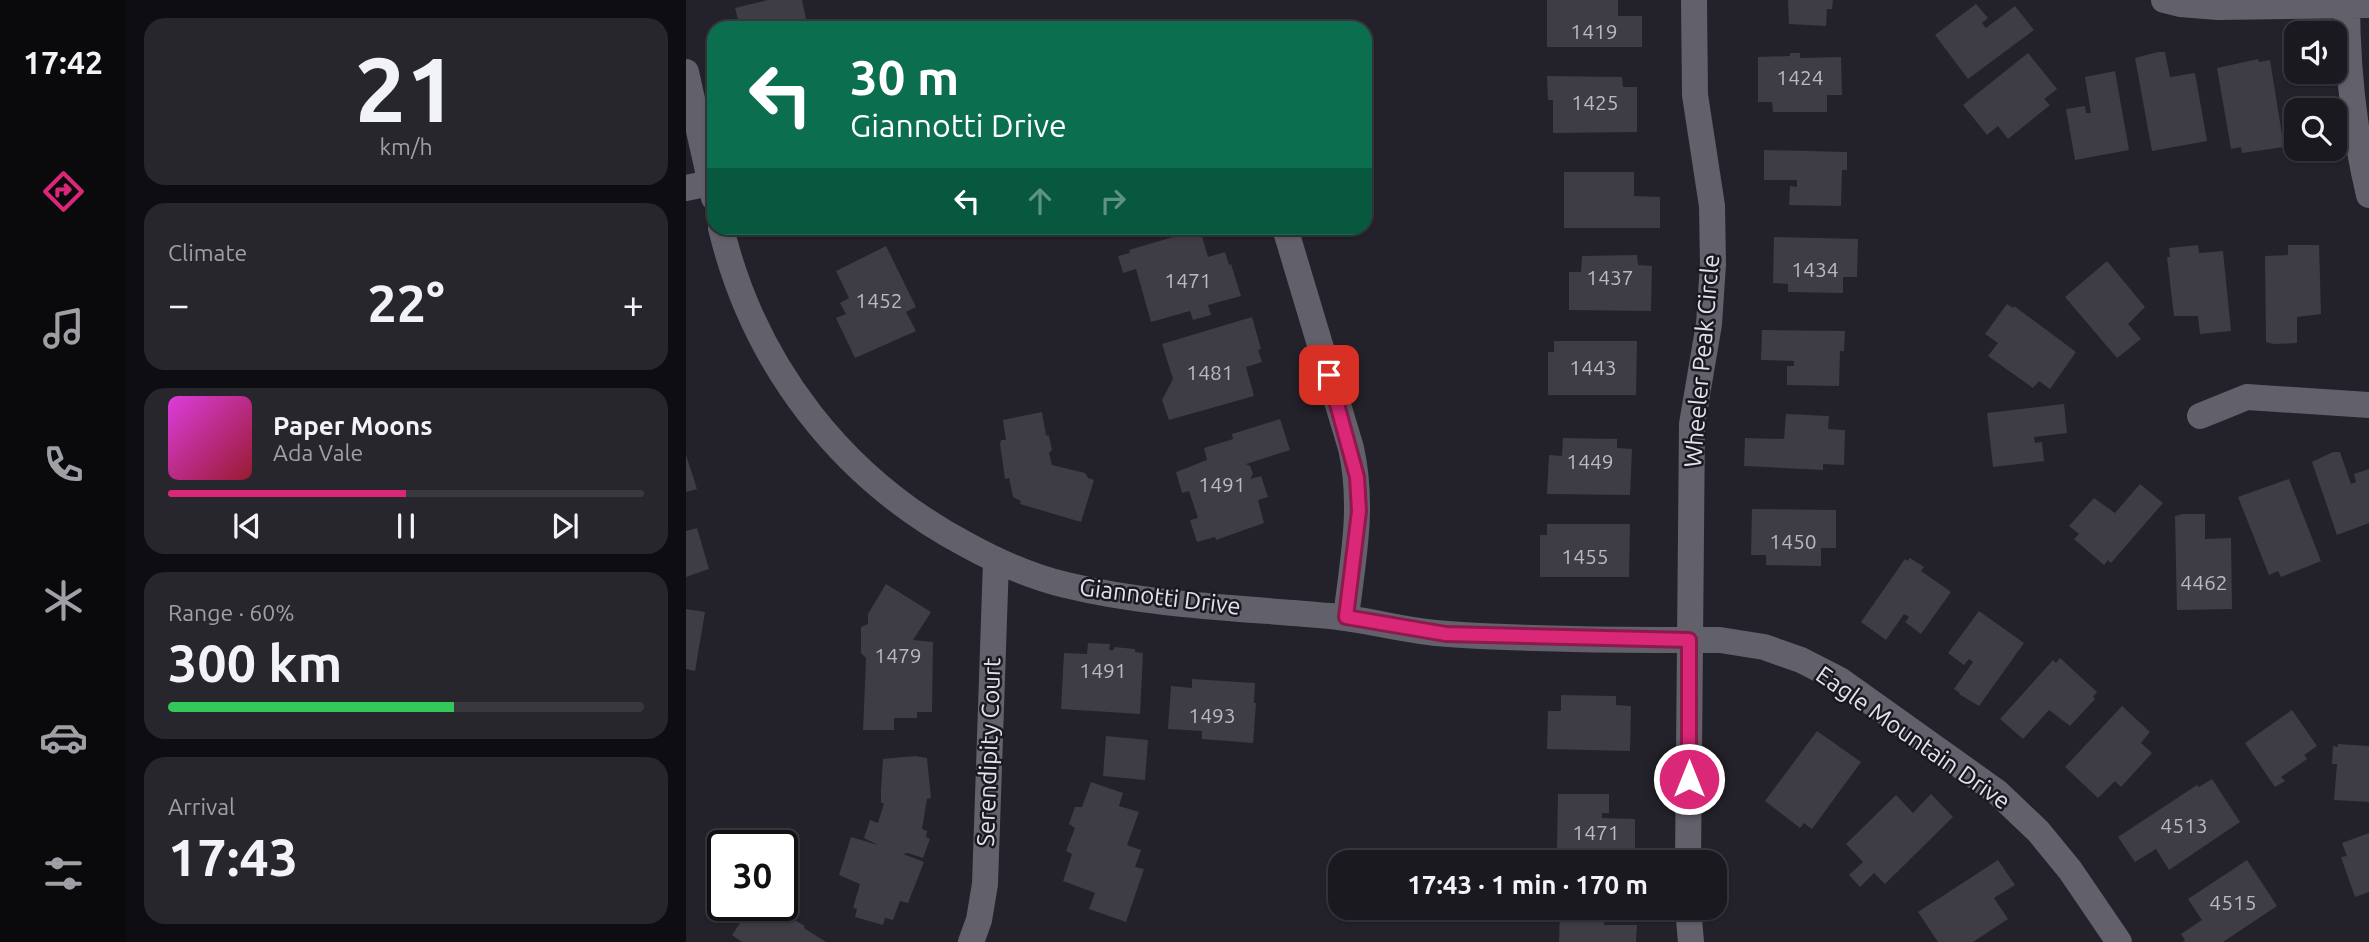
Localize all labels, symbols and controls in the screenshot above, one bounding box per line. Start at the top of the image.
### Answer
house number: 1419 [1570,19,1618,43]
map controls [2284,21,2347,161]
button: sound [2284,21,2347,84]
text: 21 [355,37,457,139]
text: 17:42 [23,44,103,80]
icon: left [735,49,826,140]
text: 30 m [850,49,959,104]
house number: 1424 [1776,65,1824,89]
house number: 1425 [1571,90,1619,114]
button: search [2284,98,2347,161]
text: Giannotti Drive [850,107,1067,143]
text: km/h [379,134,433,159]
icon: directions [39,167,88,216]
icon: left [948,182,986,220]
icon: ahead [1021,182,1059,220]
icon: right [1094,182,1132,220]
text: Climate [168,240,247,265]
street label: Wheeler Peak Circle [1679,253,1724,469]
house number: 1434 [1791,257,1839,281]
house number: 1437 [1586,265,1634,289]
house number: 1471 [1164,268,1212,292]
text: 22° [367,274,445,332]
text: − [168,283,189,325]
text: + [623,283,644,325]
house number: 1452 [855,288,903,312]
icon: music [39,304,88,353]
pin [1299,345,1359,405]
house number: 1443 [1569,355,1617,379]
icon: arrive [1310,356,1348,394]
house number: 1481 [1186,360,1234,384]
text: Paper Moons [273,411,432,440]
icon: phone [39,440,88,489]
text: Ada Vale [273,440,363,465]
house number: 1449 [1566,449,1614,473]
house number: 1491 [1198,472,1246,496]
icon: previous [228,507,266,545]
icon: pause [387,507,425,545]
icon: next [546,507,584,545]
house number: 1450 [1769,529,1817,553]
house number: 1455 [1561,544,1609,568]
house number: 4462 [2180,570,2228,594]
street label: Giannotti Drive [1078,573,1242,620]
icon: climate [39,576,88,625]
text: Range · 60% [168,600,295,625]
text: 300 km [168,634,342,692]
house number: 1479 [874,643,922,667]
street label: Serendipity Court [972,656,1005,847]
house number: 1491 [1079,658,1127,682]
street label: Eagle Mountain Drive [1811,660,2015,815]
house number: 1493 [1188,703,1236,727]
icon: car [39,713,88,762]
position arrow [1652,742,1726,816]
text: Arrival [168,794,235,819]
house number: 4513 [2160,813,2208,837]
house number: 1471 [1572,820,1620,844]
text: 17:43 [168,828,298,886]
speed limit sign: 30 [707,830,798,921]
icon: filters [39,849,88,898]
text: 17:43 · 1 min · 170 m [1407,870,1648,899]
house number: 4515 [2209,890,2257,914]

